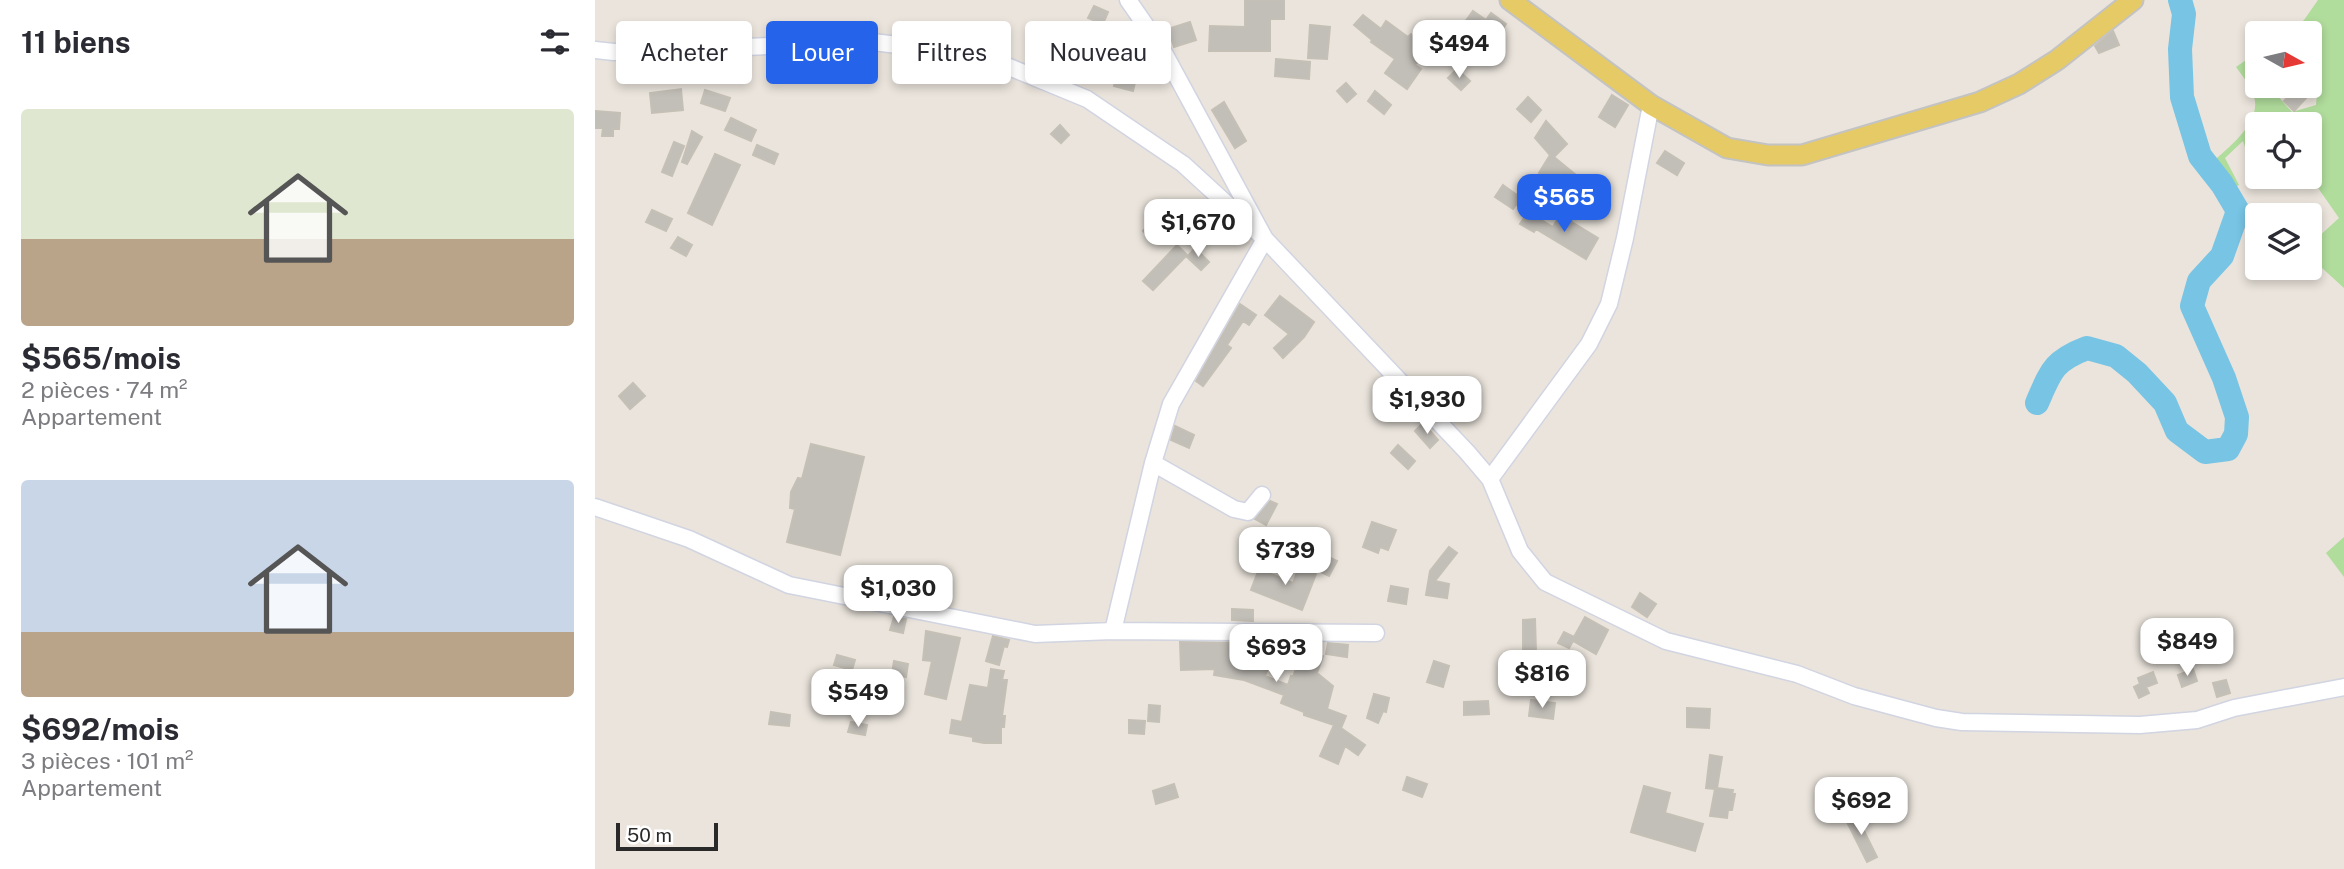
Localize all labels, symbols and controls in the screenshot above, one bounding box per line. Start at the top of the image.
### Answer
pin: $494 [1418,20,1500,80]
chip: Acheter [616,21,752,84]
chip: Louer [766,21,878,84]
chip: Filtres [892,21,1011,84]
chip: Nouveau [1025,21,1171,84]
north arrow [2245,21,2322,98]
map controls [2245,21,2322,280]
icon: filters [536,23,574,61]
text: 11 biens [21,24,130,60]
text: $494 [1429,29,1489,56]
button: locate [2245,112,2322,189]
icon: home [235,155,361,281]
pin: $565 [1523,174,1605,234]
text: $565 [1533,183,1595,210]
pin: $1,670 [1141,200,1255,259]
button: layers [2245,203,2322,280]
text: $1,670 [1160,208,1236,235]
text: $565/mois [21,340,181,376]
text: 2 pièces · 74 m² [21,376,188,403]
pin: $1,930 [1370,376,1484,436]
text: $1,930 [1389,385,1466,412]
text: Appartement [21,403,162,430]
icon: home [235,526,361,652]
pin: $739 [1244,528,1326,587]
text: $739 [1255,536,1315,563]
pin: $1,030 [841,566,955,625]
text: $1,030 [860,574,936,601]
pin: $849 [2146,618,2228,678]
pin: $693 [1235,624,1317,684]
text: $849 [2156,627,2218,654]
text: $693 [1245,633,1307,660]
pin: $816 [1501,650,1583,710]
text: $816 [1514,659,1570,686]
pin: $549 [817,670,899,729]
text: $549 [827,678,889,705]
text: $692/mois [21,711,179,747]
text: 3 pièces · 101 m² [21,747,193,774]
text: Appartement [21,774,162,801]
pin: $692 [1820,778,1902,837]
text: $692 [1831,786,1891,813]
scale bar [616,820,717,852]
text: 50 m [627,824,672,846]

